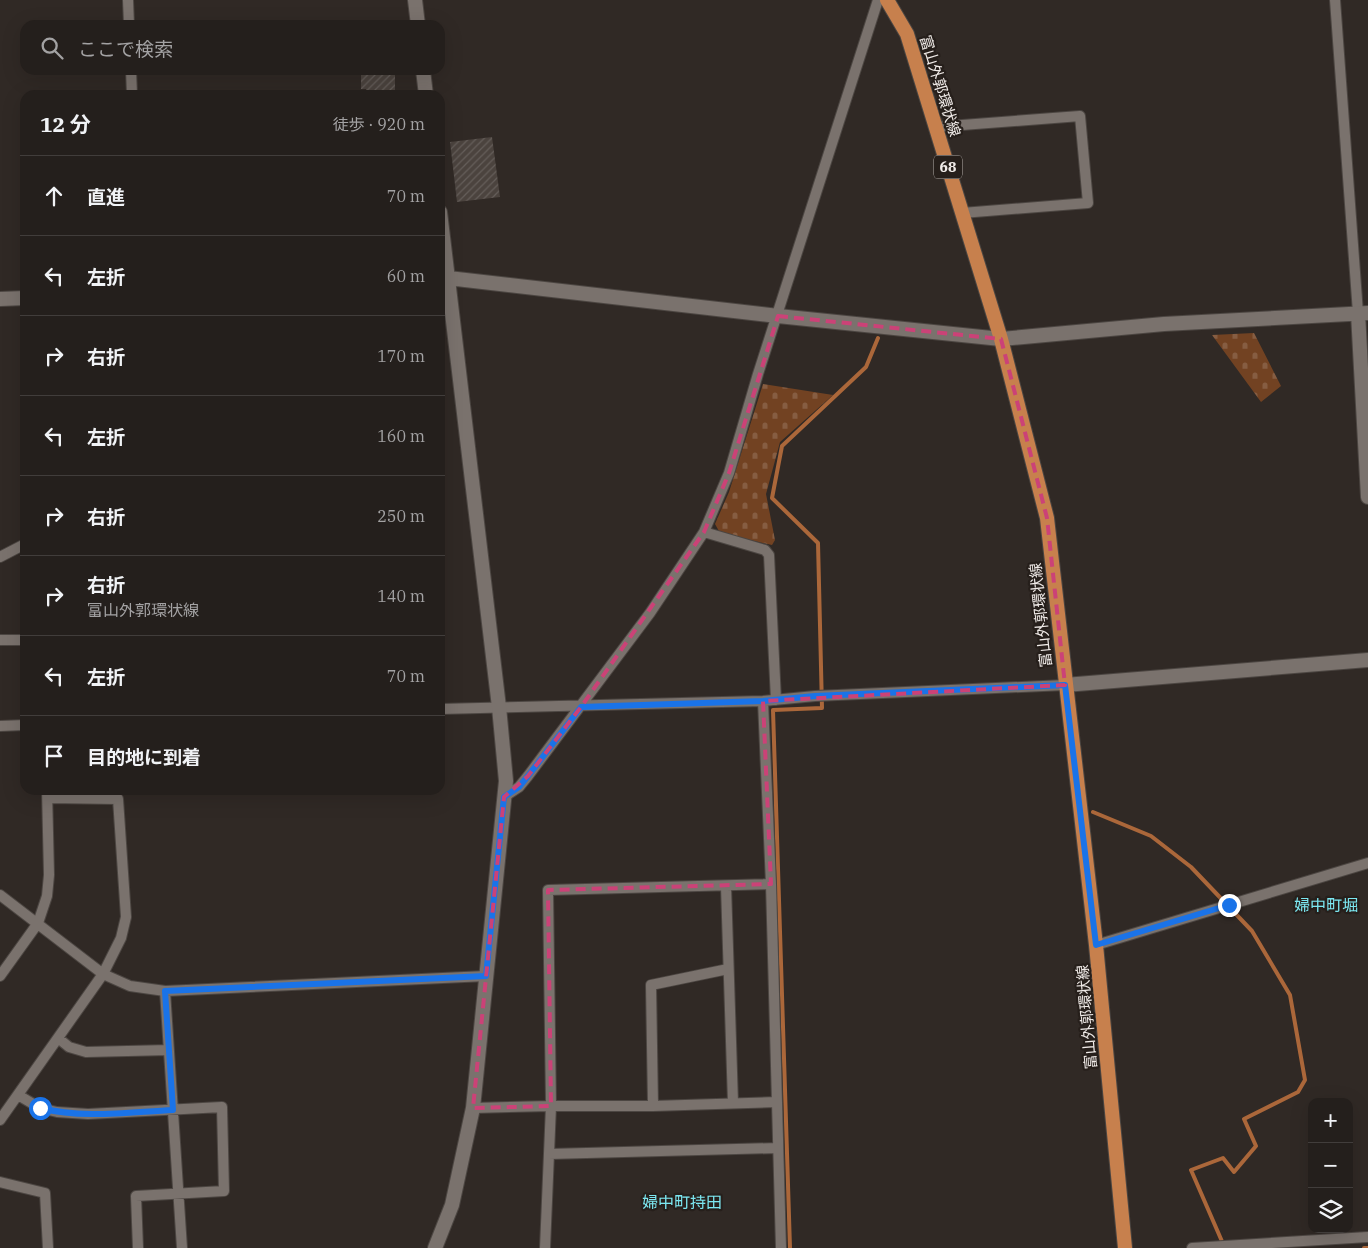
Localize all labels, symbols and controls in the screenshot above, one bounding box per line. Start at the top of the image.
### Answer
search box [20,20,445,75]
street label: 富山外郭環状線 [916,33,965,139]
icon: search [38,34,66,62]
text: ここで検索 [78,37,173,61]
text: 12 分 [40,110,91,138]
text: 徒歩 · 920 m [333,114,425,134]
road number: 68 [934,156,962,178]
icon: ahead [40,182,68,210]
text: 直進 [87,185,125,209]
text: 70 m [387,186,425,206]
icon: left [40,262,68,290]
text: 左折 [87,265,125,289]
text: 60 m [387,266,425,286]
icon: right [40,342,68,370]
text: 右折 [87,345,125,369]
text: 170 m [377,346,425,366]
icon: left [40,422,68,450]
text: 左折 [87,425,125,449]
text: 160 m [377,426,425,446]
icon: right [40,502,68,530]
text: 右折 [87,505,125,529]
text: 250 m [377,506,425,526]
street label: 富山外郭環状線 [1026,562,1055,668]
text: 右折 [87,573,125,597]
icon: right [40,582,68,610]
text: 140 m [377,586,425,606]
text: 富山外郭環状線 [87,600,199,620]
icon: left [40,662,68,690]
text: 左折 [87,665,125,689]
text: 70 m [387,666,425,686]
icon: arrive [40,742,68,770]
text: 目的地に到着 [87,745,201,769]
route end [1218,894,1241,917]
district label: 婦中町堀 [1294,895,1358,915]
street label: 富山外郭環状線 [1072,964,1101,1070]
route start [29,1097,52,1120]
map controls [1308,1098,1353,1233]
button: + [1308,1098,1353,1143]
button: − [1308,1143,1353,1188]
button: layers [1308,1188,1353,1233]
district label: 婦中町持田 [642,1192,722,1212]

